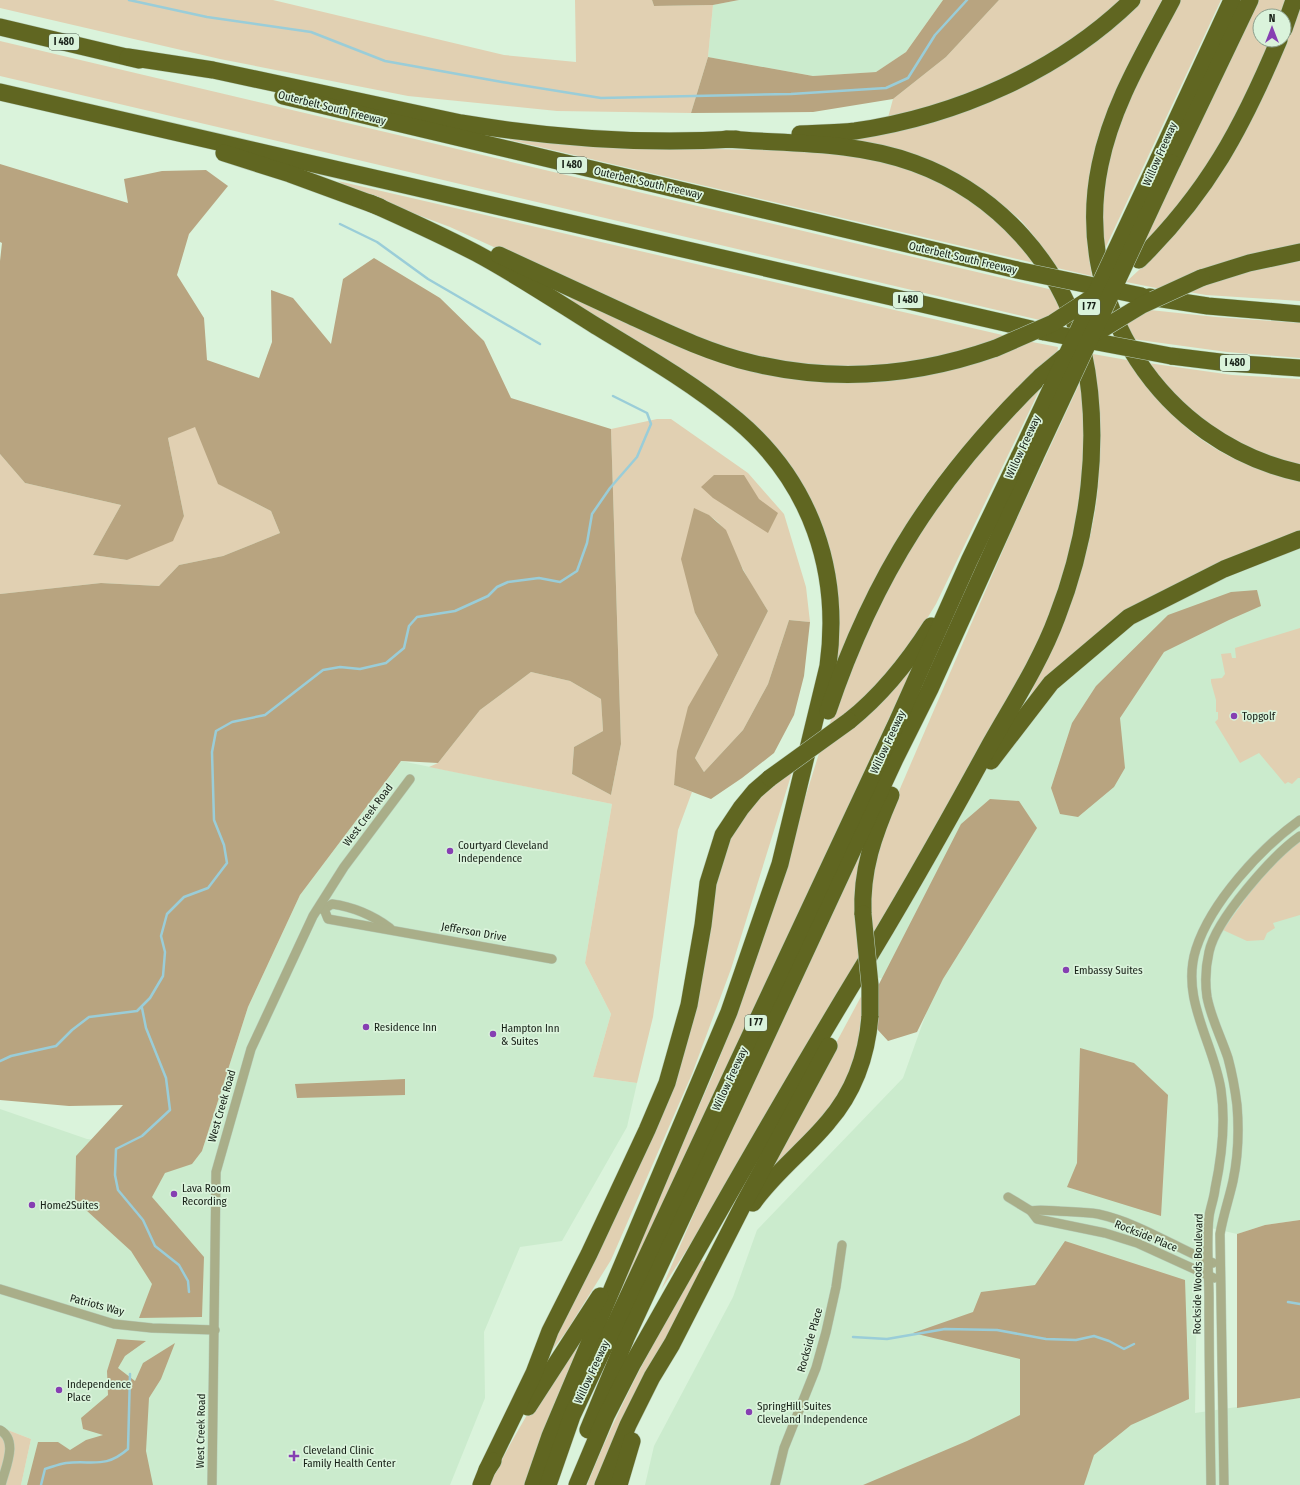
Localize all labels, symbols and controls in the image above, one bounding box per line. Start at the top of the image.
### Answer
north arrow [1252,8,1292,48]
text: N [1269,12,1275,25]
road number: I 480 [49,34,79,50]
street label: Outerbelt South Freeway [277,88,387,128]
street label: Willow Freeway [1140,120,1180,188]
road number: I 480 [557,157,587,173]
street label: Outerbelt South Freeway [593,164,703,202]
street label: Outerbelt South Freeway [908,239,1018,277]
road number: I 480 [893,292,923,308]
road number: I 77 [1078,299,1100,315]
road number: I 480 [1220,355,1250,371]
street label: Willow Freeway [1003,413,1043,481]
street label: Willow Freeway [868,708,908,776]
place label: Topgolf [1242,710,1276,723]
marker: Topgolf [1229,711,1239,721]
street label: West Creek Road [340,781,396,849]
place label: Courtyard Cleveland Independence [458,839,548,865]
marker: Courtyard Cleveland Independence [445,846,455,856]
street label: Jefferson Drive [440,920,508,944]
place label: Embassy Suites [1074,964,1143,977]
marker: Embassy Suites [1061,965,1071,975]
road number: I 77 [745,1015,767,1031]
place label: Residence Inn [374,1021,437,1034]
marker: Residence Inn [361,1022,371,1032]
place label: Hampton Inn & Suites [501,1022,559,1048]
marker: Hampton Inn & Suites [488,1029,498,1039]
street label: Willow Freeway [710,1045,750,1113]
street label: West Creek Road [205,1068,239,1144]
place label: Lava Room Recording [182,1182,231,1208]
marker: Lava Room Recording [169,1189,179,1199]
place label: Home2Suites [40,1199,99,1212]
marker: Home2Suites [27,1200,37,1210]
street label: Rockside Woods Boulevard [1190,1213,1206,1335]
street label: Rockside Place [1113,1218,1179,1254]
street label: Patriots Way [69,1292,126,1318]
street label: Rockside Place [795,1306,825,1374]
street label: Willow Freeway [572,1338,612,1406]
place label: Independence Place [67,1378,131,1404]
marker: Independence Place [54,1385,64,1395]
street label: West Creek Road [194,1394,208,1468]
place label: SpringHill Suites Cleveland Independence [757,1400,868,1426]
marker: SpringHill Suites Cleveland Independence [744,1407,754,1417]
place label: Cleveland Clinic Family Health Center [303,1444,396,1470]
marker: Cleveland Clinic Family Health Center [288,1450,300,1462]

